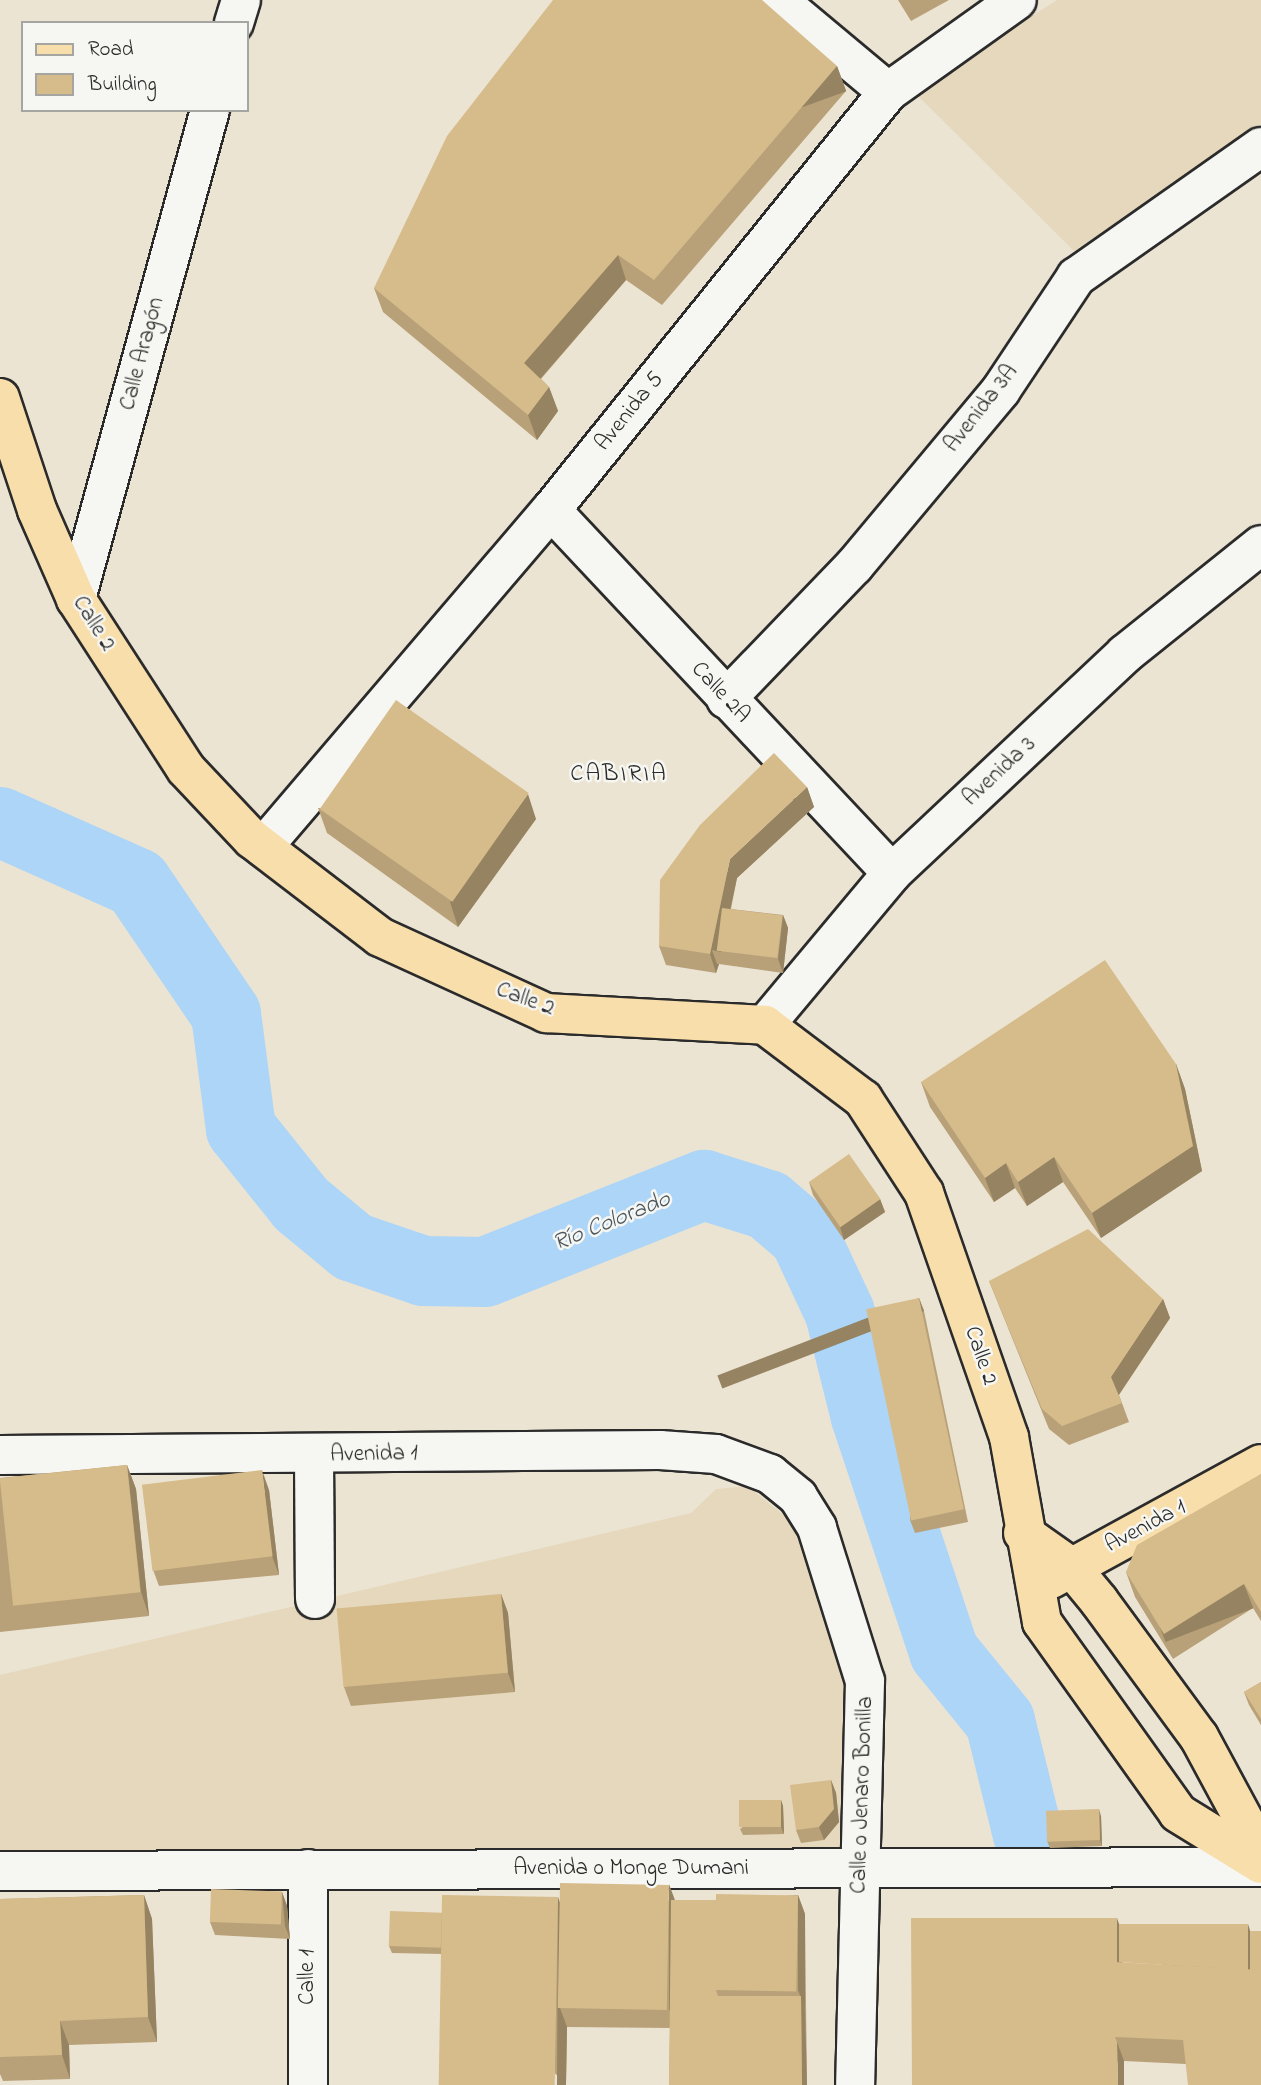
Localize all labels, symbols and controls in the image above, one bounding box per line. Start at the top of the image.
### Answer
legend [21,21,248,112]
text: Road [88,35,134,65]
text: Building [88,70,157,100]
street label: Calle Aragón [115,294,171,414]
street label: Avenida 3A [939,359,1025,459]
street label: Avenida 5 [590,367,670,457]
street label: Calle 2 [65,591,121,657]
street label: Calle 2A [685,656,755,730]
street label: Avenida 3 [958,731,1042,813]
district label: CABIRIA [571,761,667,789]
street label: Calle 2 [492,977,558,1023]
water label: Río Colorado [549,1185,675,1259]
street label: Calle 2 [957,1323,1003,1389]
street label: Avenida 1 [330,1440,418,1470]
street label: Avenida 1 [1101,1494,1191,1560]
street label: Calle 0 Jenaro Bonilla [846,1696,880,1894]
street label: Avenida 0 Monge Dumani [513,1855,749,1883]
street label: Calle 1 [294,1949,322,2005]

